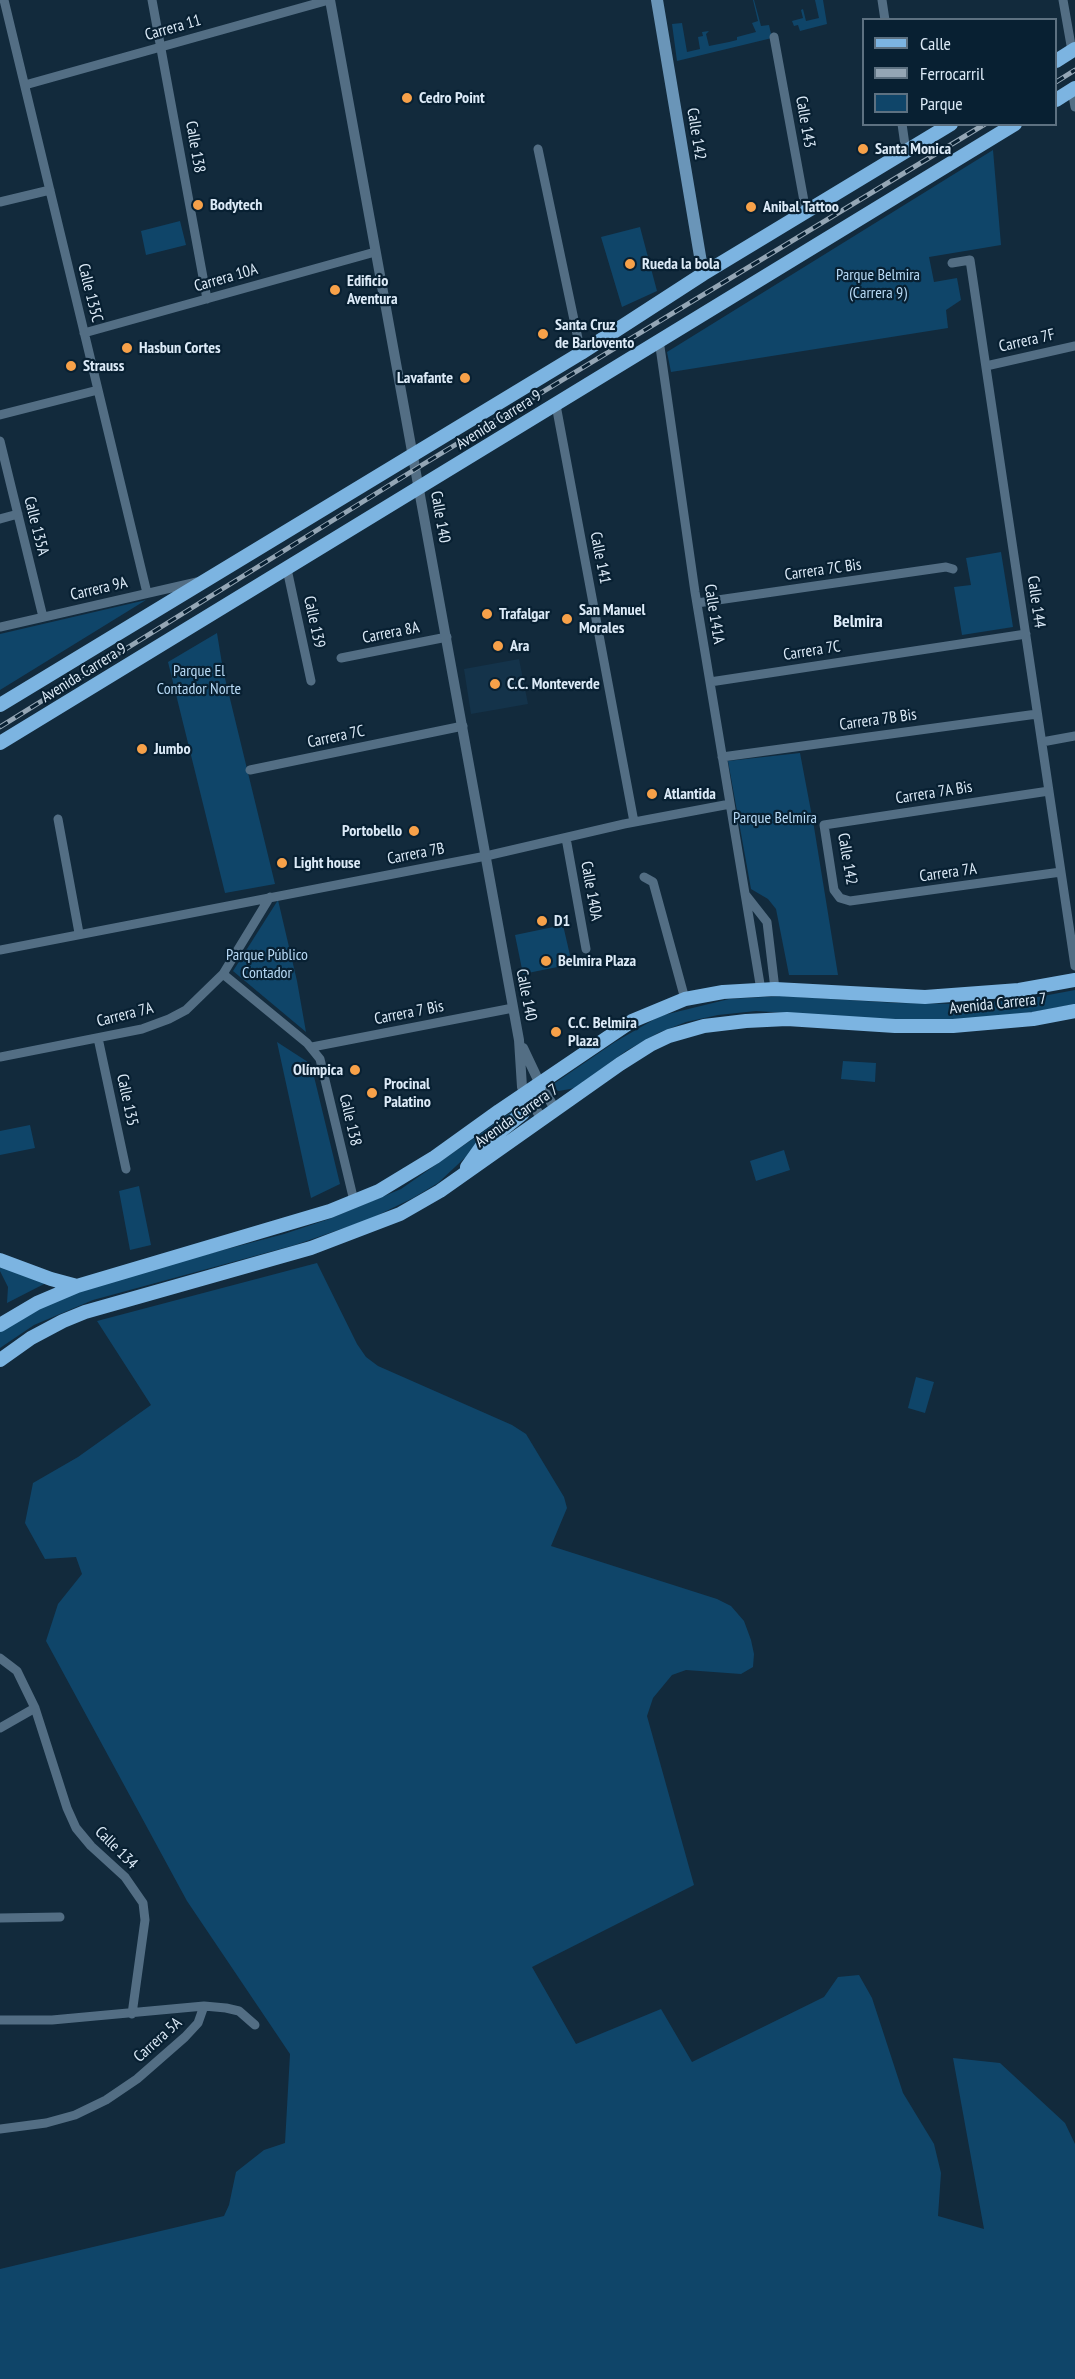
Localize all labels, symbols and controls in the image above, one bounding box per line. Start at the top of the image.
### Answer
street label: Carrera 11 [143,11,203,45]
legend [862,18,1057,126]
text: Calle [920,32,951,55]
text: Ferrocarril [920,62,984,85]
place label: Cedro Point [419,88,485,108]
marker: Cedro Point [400,91,414,105]
text: Parque [920,92,963,115]
street label: Calle 143 [791,94,819,150]
street label: Calle 142 [682,107,710,161]
street label: Calle 138 [181,119,209,175]
place label: Santa Monica [875,139,951,159]
marker: Santa Monica [856,142,870,156]
place label: Bodytech [210,195,263,215]
place label: Anibal Tattoo [763,197,839,217]
marker: Bodytech [191,198,205,212]
marker: Anibal Tattoo [744,200,758,214]
place label: Rueda la bola [642,254,720,274]
marker: Rueda la bola [623,257,637,271]
street label: Carrera 10A [192,260,260,296]
street label: Calle 135C [73,262,107,324]
park label: Parque Belmira (Carrera 9) [836,265,920,303]
place label: Edificio Aventura [347,271,398,309]
marker: Edificio Aventura [328,283,342,297]
place label: Santa Cruz de Barlovento [555,315,634,353]
street label: Carrera 7F [997,325,1057,357]
marker: Santa Cruz de Barlovento [536,327,550,341]
place label: Hasbun Cortes [139,338,221,358]
marker: Hasbun Cortes [120,341,134,355]
place label: Strauss [83,356,124,376]
marker: Strauss [64,359,78,373]
place label: Lavafante [397,368,453,388]
marker: Lavafante [458,371,472,385]
street label: Avenida Carrera 9 [453,386,545,454]
street label: Calle 140 [426,489,454,545]
street label: Calle 135A [19,494,53,558]
street label: Calle 141 [586,530,614,586]
street label: Carrera 7C Bis [783,555,863,585]
street label: Carrera 9A [69,573,129,605]
street label: Calle 144 [1023,575,1049,629]
street label: Calle 141A [700,583,728,645]
street label: Calle 139 [299,594,329,650]
place label: San Manuel Morales [579,600,645,638]
place label: Trafalgar [499,604,550,624]
marker: Trafalgar [480,607,494,621]
district label: Belmira [833,611,883,633]
marker: San Manuel Morales [560,612,574,626]
street label: Carrera 8A [361,618,421,648]
place label: Ara [510,636,529,656]
street label: Carrera 7C [782,637,842,665]
street label: Avenida Carrera 9 [38,639,130,707]
marker: Ara [491,639,505,653]
park label: Parque El Contador Norte [157,661,241,699]
place label: C.C. Monteverde [507,674,600,694]
marker: C.C. Monteverde [488,677,502,691]
street label: Carrera 7B Bis [838,705,918,735]
street label: Carrera 7C [306,722,366,752]
place label: Jumbo [154,739,191,759]
marker: Jumbo [135,742,149,756]
street label: Carrera 7A Bis [894,777,974,809]
place label: Atlantida [664,784,716,804]
marker: Atlantida [645,787,659,801]
park label: Parque Belmira [733,808,817,828]
place label: Portobello [342,821,402,841]
marker: Portobello [407,824,421,838]
street label: Calle 142 [833,831,861,887]
street label: Carrera 7B [386,839,446,869]
place label: Light house [294,853,360,873]
marker: Light house [275,856,289,870]
street label: Carrera 7A [918,859,978,887]
street label: Calle 140A [576,860,606,922]
place label: D1 [554,911,570,931]
marker: D1 [535,914,549,928]
park label: Parque Público Contador [226,945,308,983]
place label: Belmira Plaza [558,951,636,971]
marker: Belmira Plaza [539,954,553,968]
street label: Calle 140 [512,967,540,1023]
street label: Avenida Carrera 7 [949,989,1047,1019]
street label: Carrera 7 Bis [373,997,445,1029]
street label: Carrera 7A [95,999,155,1031]
place label: C.C. Belmira Plaza [568,1013,637,1051]
marker: C.C. Belmira Plaza [549,1025,563,1039]
place label: Olímpica [293,1060,343,1080]
marker: Olímpica [348,1063,362,1077]
street label: Calle 135 [112,1072,142,1128]
place label: Procinal Palatino [384,1074,431,1112]
street label: Avenida Carrera 7 [472,1080,562,1152]
marker: Procinal Palatino [365,1086,379,1100]
street label: Calle 138 [335,1092,365,1148]
street label: Calle 134 [91,1823,141,1873]
street label: Carrera 5A [130,2014,186,2066]

